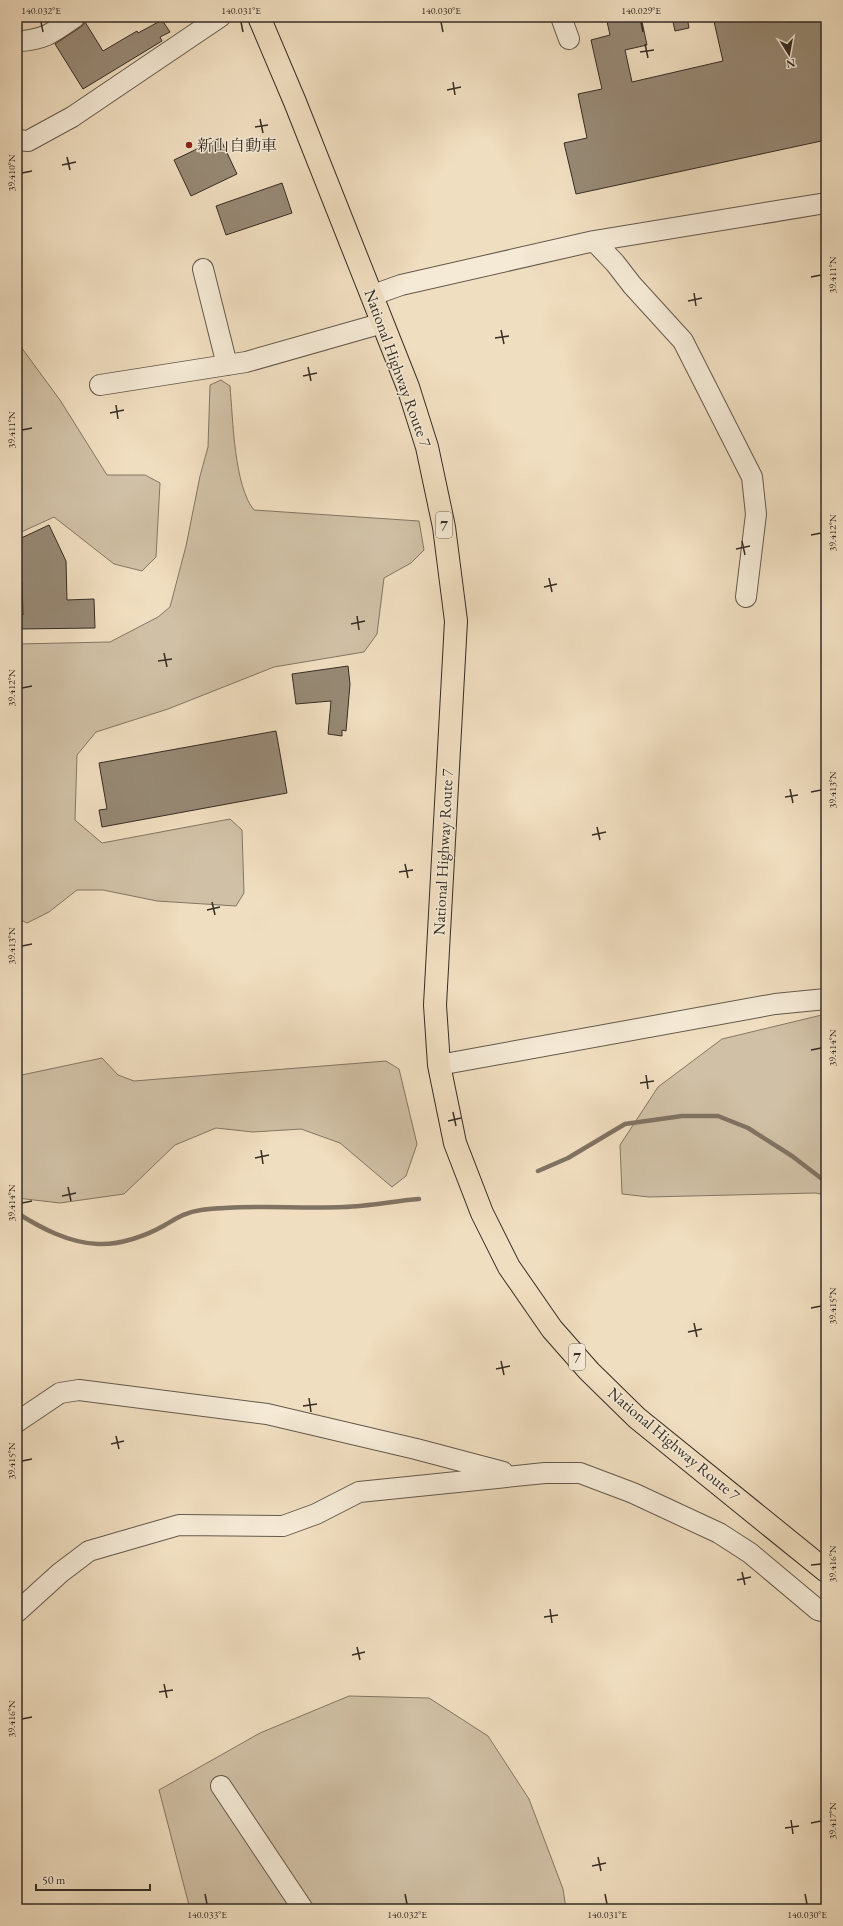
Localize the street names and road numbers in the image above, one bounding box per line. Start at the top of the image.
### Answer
street label: National Highway Route 7 [360,286,436,450]
road number: 7 [436,512,452,538]
street label: National Highway Route 7 [428,768,458,936]
road number: 7 [569,1344,585,1370]
street label: National Highway Route 7 [603,1382,745,1506]

